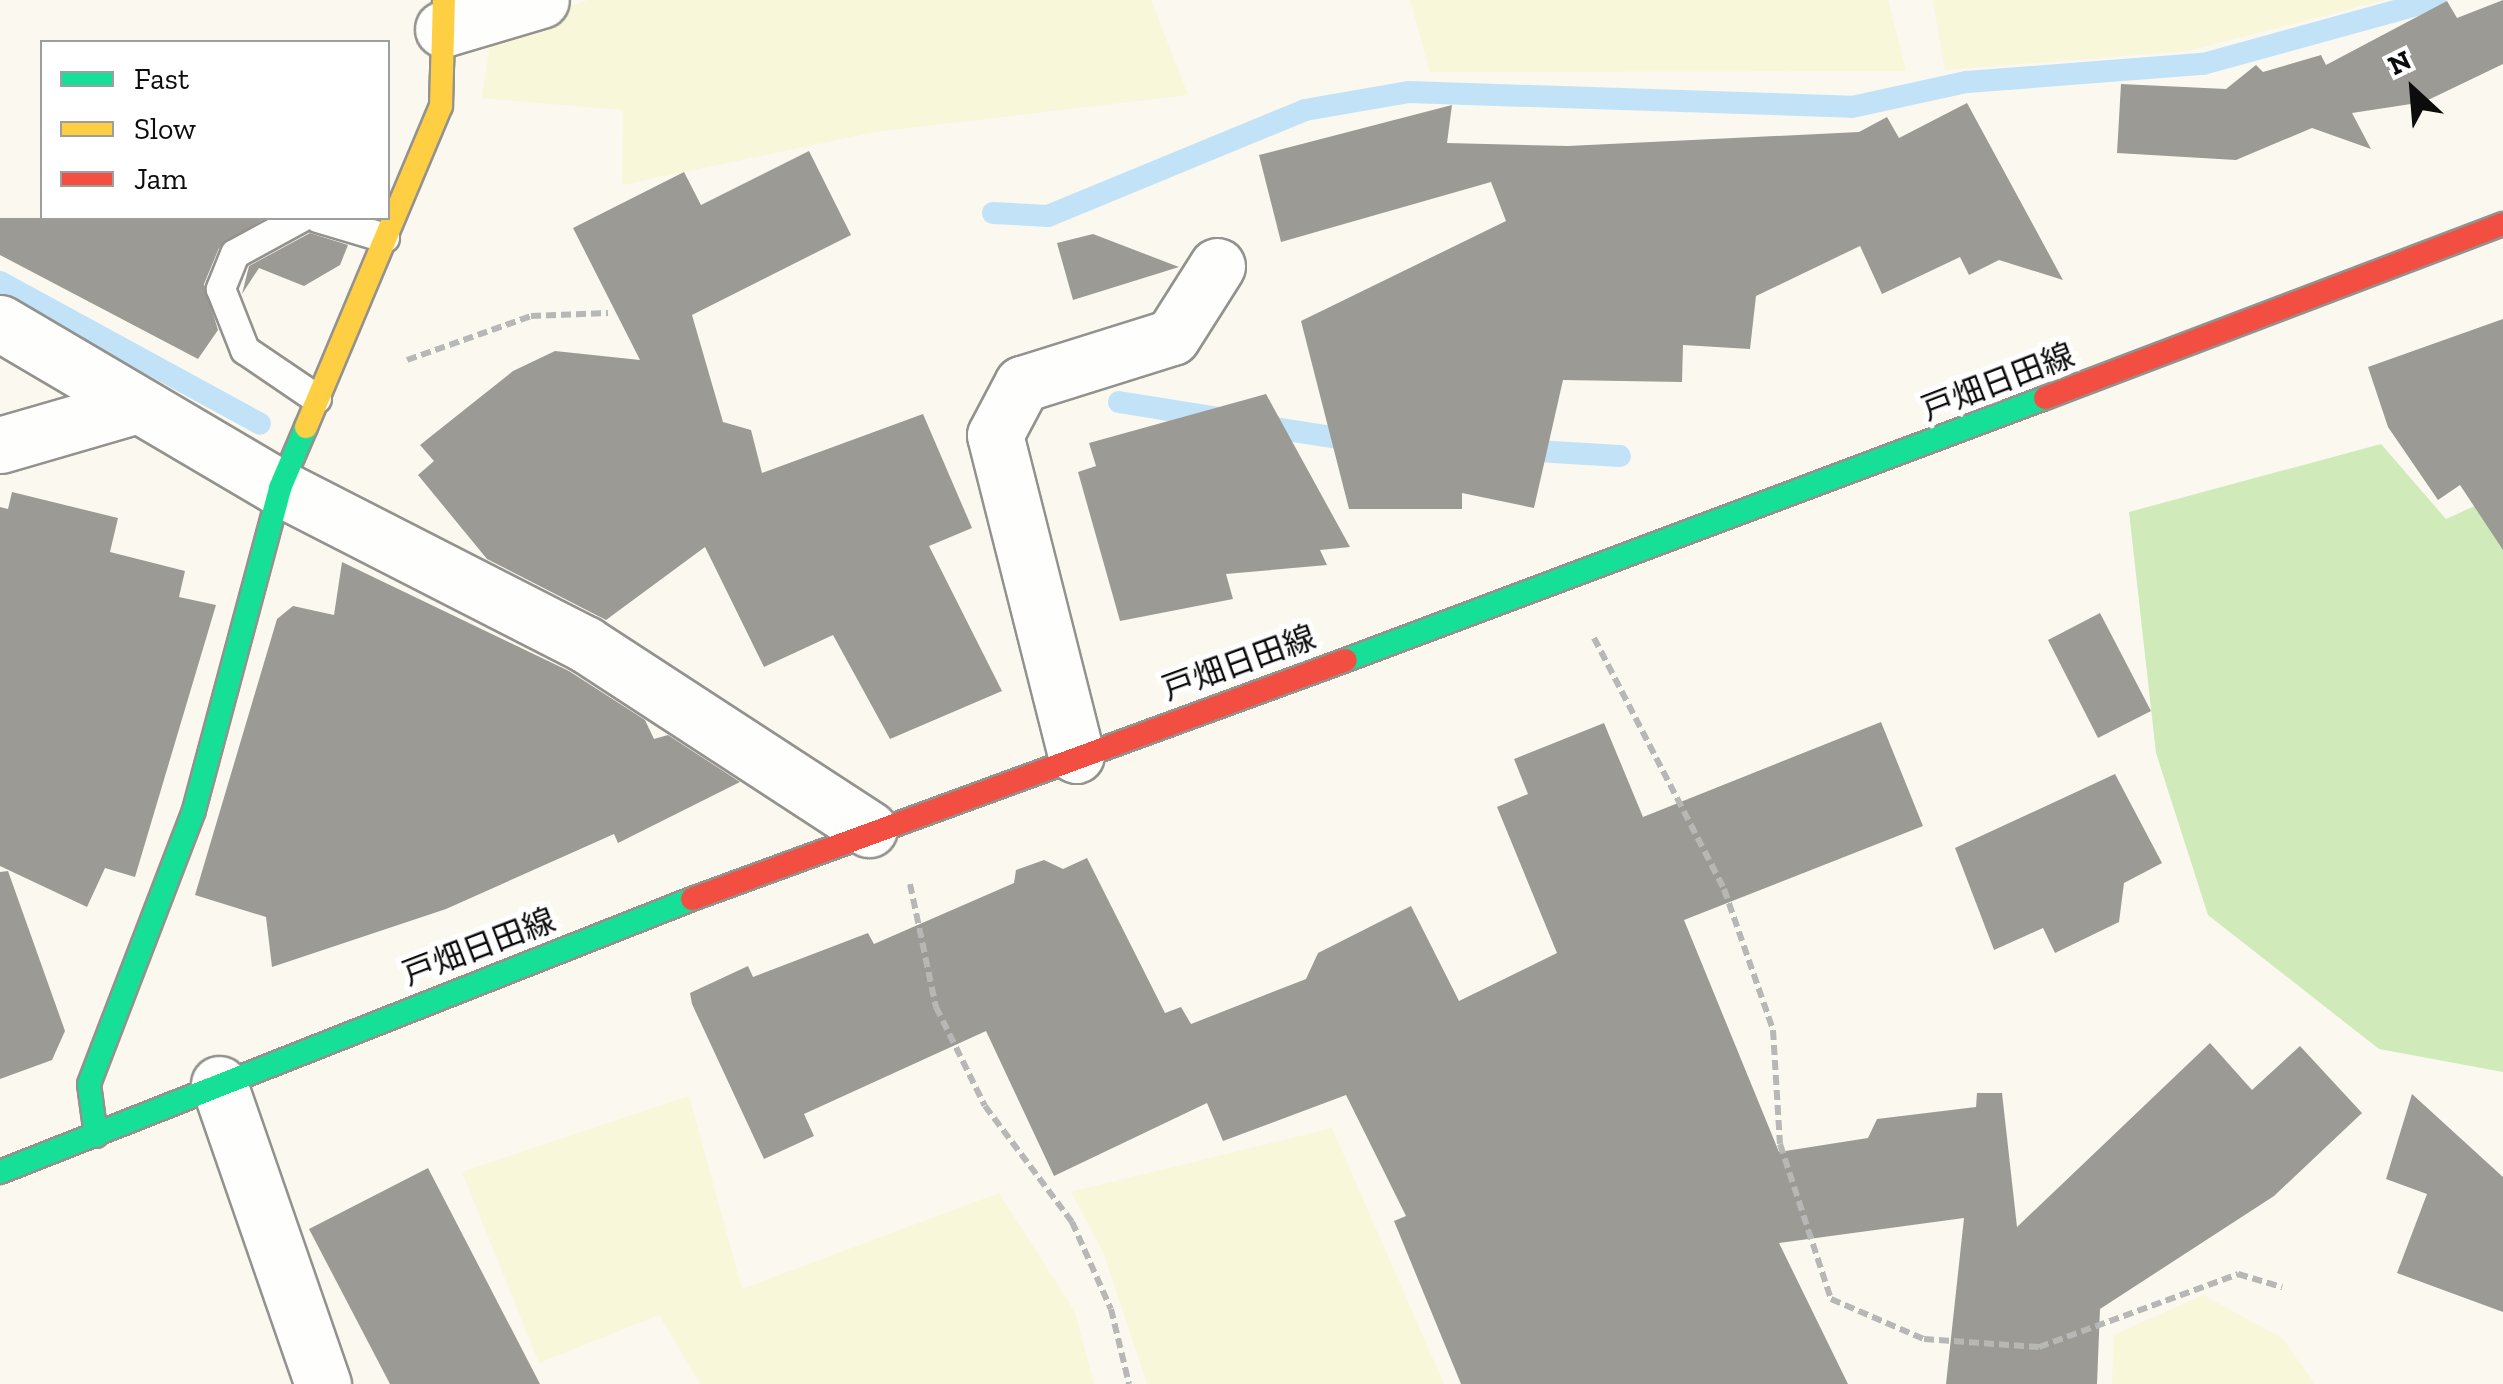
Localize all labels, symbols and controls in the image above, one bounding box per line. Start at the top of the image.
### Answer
legend [40,40,390,220]
north arrow [2363,40,2463,140]
text: N [2383,43,2416,82]
text: Fast [134,61,189,97]
text: Slow [134,111,196,147]
text: Jam [134,161,187,197]
street label: 戸畑日田線 [1916,335,2080,429]
street label: 戸畑日田線 [1157,618,1321,708]
street label: 戸畑日田線 [397,900,561,994]

